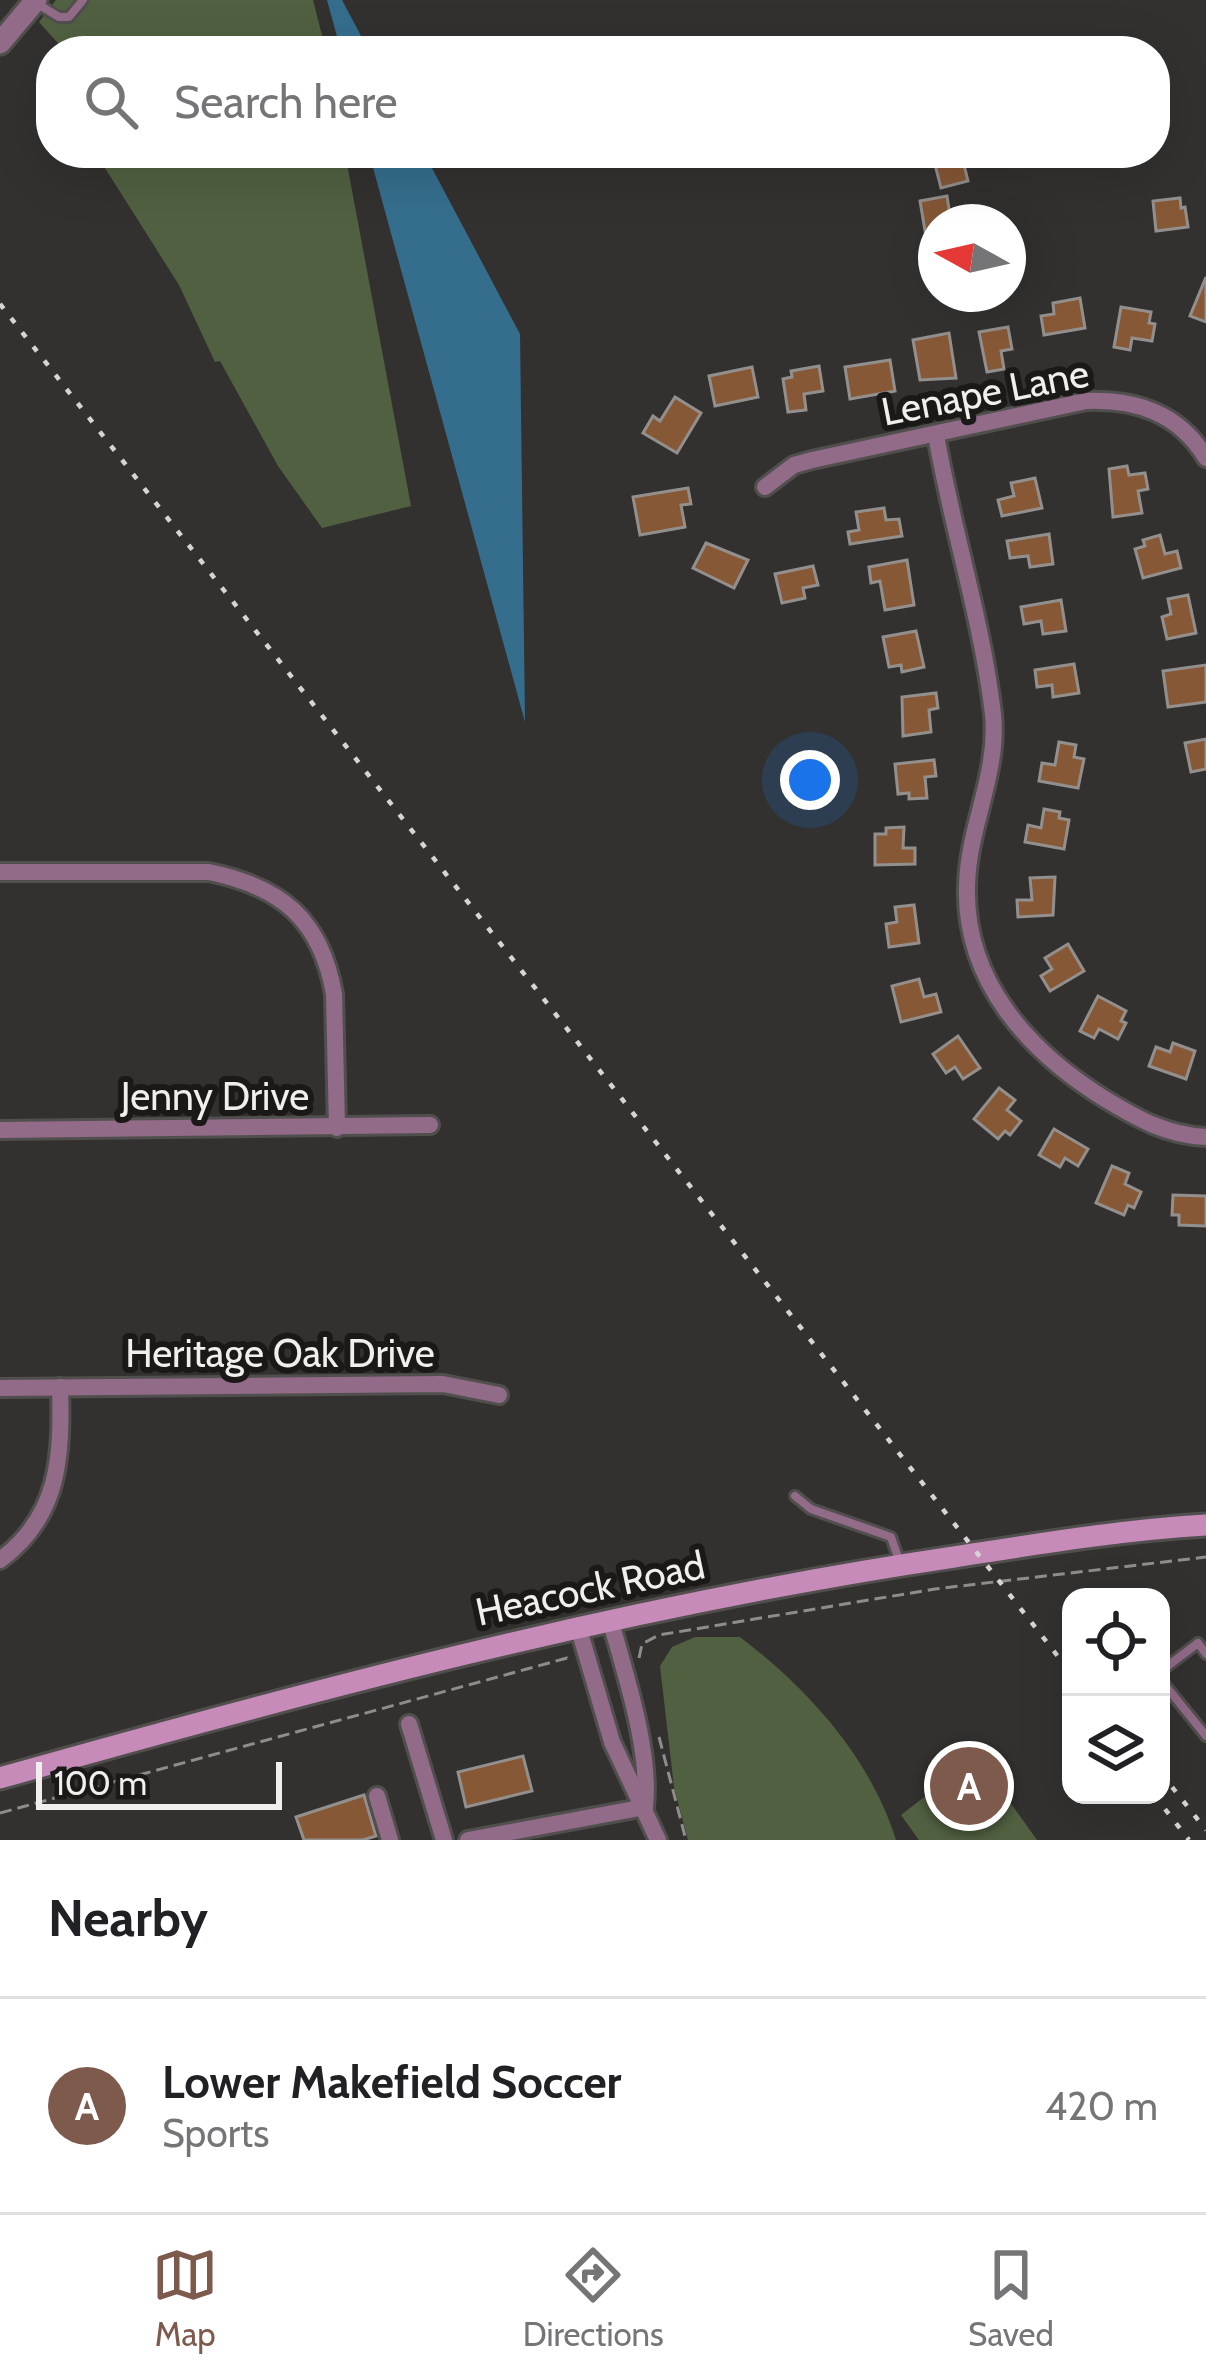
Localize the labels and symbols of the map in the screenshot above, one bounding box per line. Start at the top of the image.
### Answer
north arrow [918,204,1026,312]
street label: Lenape Lane [877,348,1093,436]
your location [780,750,840,810]
street label: Jenny Drive [120,1072,309,1120]
street label: Heritage Oak Drive [125,1329,435,1377]
street label: Heacock Road [471,1540,709,1636]
pin: A [930,1741,1008,1831]
scale bar [36,1756,282,1809]

